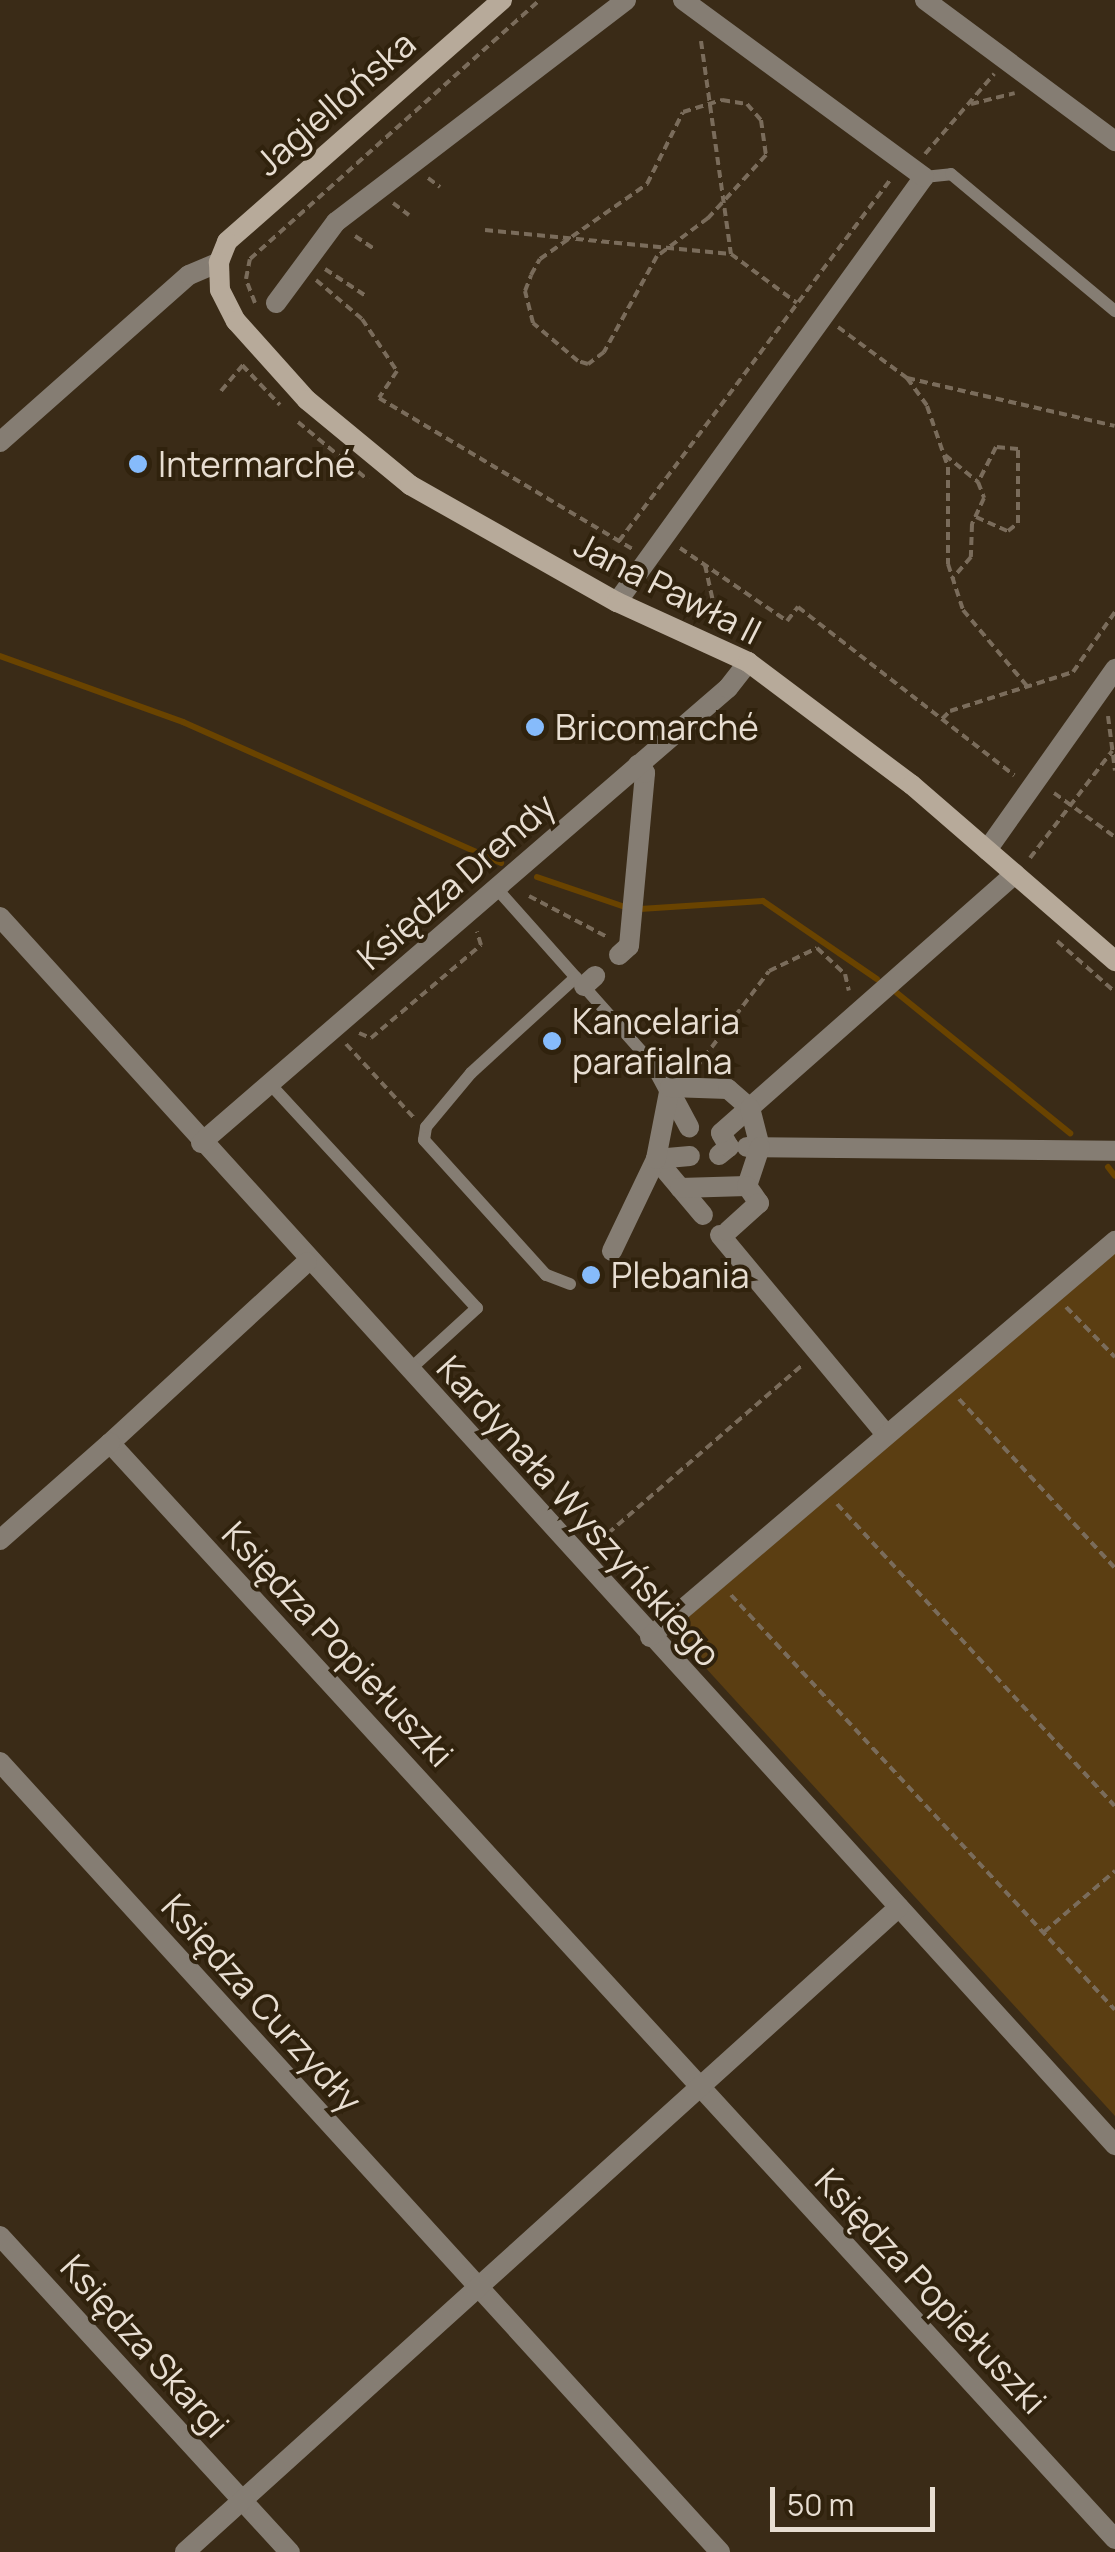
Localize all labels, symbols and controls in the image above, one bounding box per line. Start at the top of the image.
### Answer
street label: Jagiellońska [246,22,424,184]
place label: Intermarché [158,443,355,485]
marker: Intermarché [127,453,149,475]
street label: Jana Pawła II [568,523,768,653]
place label: Bricomarché [555,706,759,748]
marker: Bricomarché [524,716,546,738]
street label: Księdza Drendy [349,784,563,978]
place label: Kancelaria parafialna [572,1000,740,1082]
marker: Kancelaria parafialna [541,1030,563,1052]
place label: Plebania [611,1254,749,1296]
marker: Plebania [580,1264,602,1286]
street label: Kardynała Wyszyńskiego [428,1347,730,1675]
street label: Księdza Popiełuszki [214,1513,462,1775]
street label: Księdza Curzydły [153,1886,371,2120]
street label: Księdza Popiełuszki [807,2160,1055,2422]
street label: Księdza Skargi [52,2246,238,2446]
scale bar [775,2467,940,2529]
text: 50 m [787,2484,854,2525]

